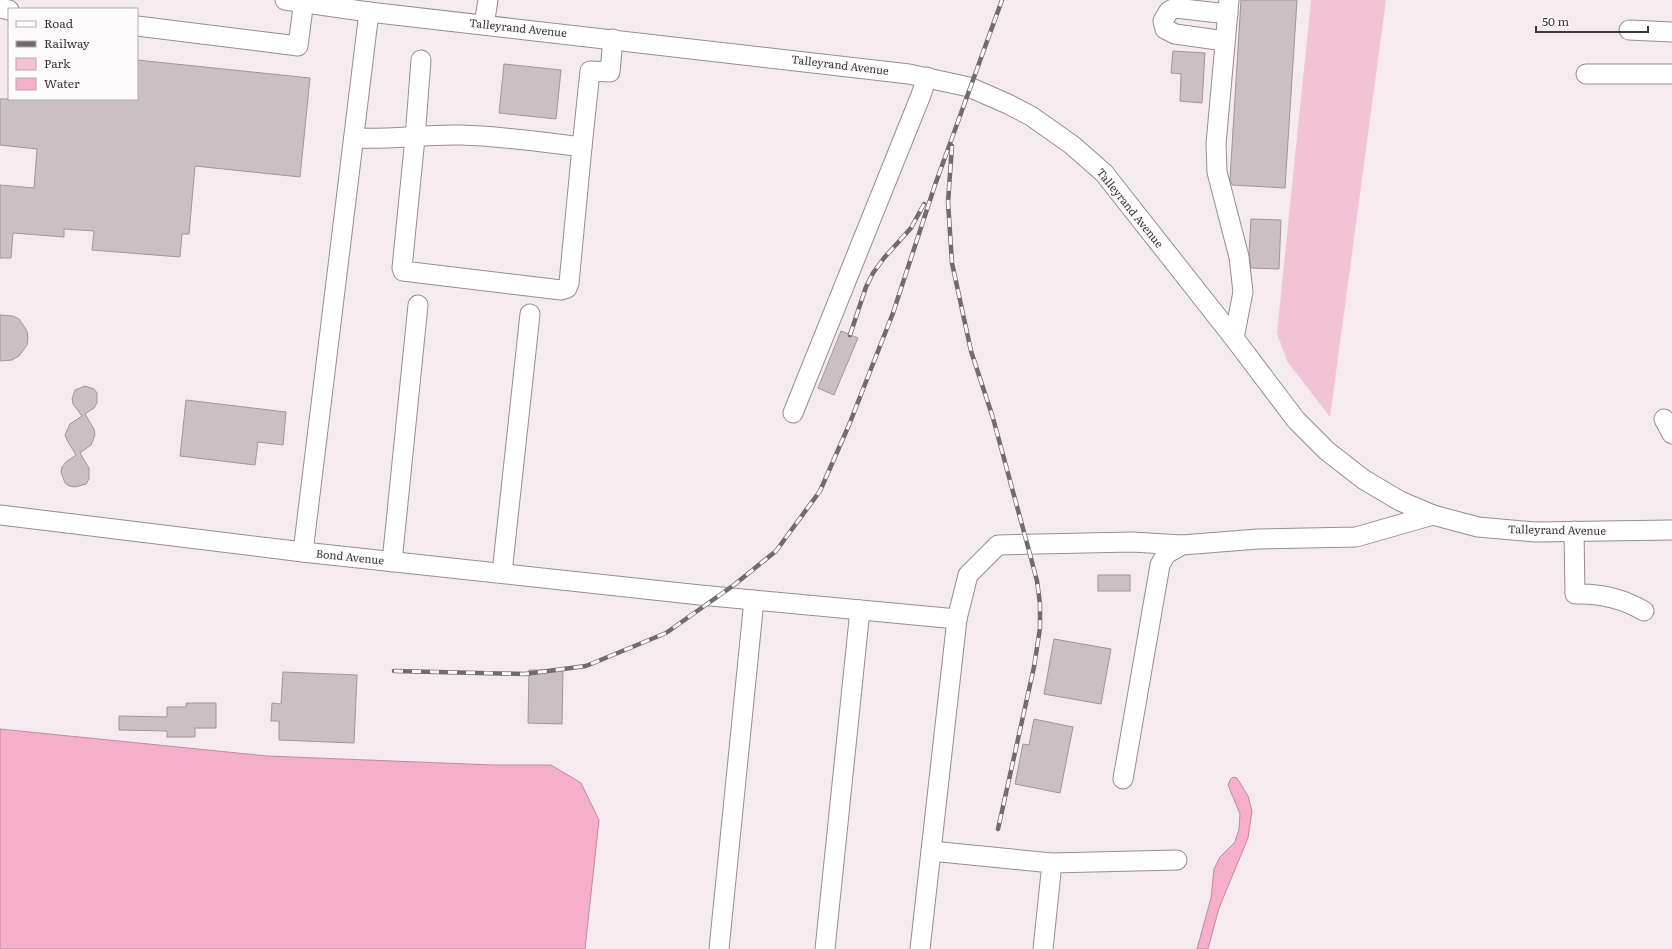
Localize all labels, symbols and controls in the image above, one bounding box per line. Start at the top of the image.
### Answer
legend [8,8,138,100]
scale bar [1536,8,1648,34]
text: 50 m [1542,12,1569,30]
text: Road [44,14,74,32]
street label: Talleyrand Avenue [468,14,568,40]
text: Railway [44,34,90,52]
street label: Talleyrand Avenue [790,50,890,78]
text: Park [44,54,71,72]
text: Water [44,74,80,92]
street label: Talleyrand Avenue [1094,164,1168,251]
street label: Talleyrand Avenue [1508,520,1607,538]
street label: Bond Avenue [315,544,385,568]

